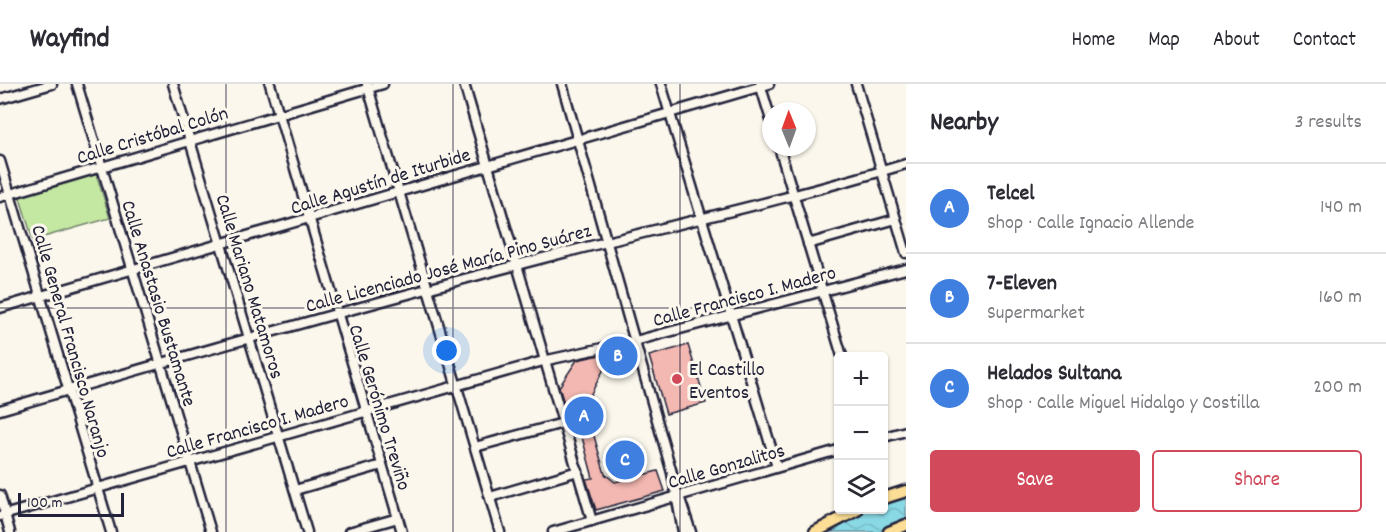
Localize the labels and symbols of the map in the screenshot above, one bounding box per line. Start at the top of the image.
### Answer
street label: Calle Cristóbal Colón [74,101,232,173]
north arrow [762,102,816,156]
street label: Calle Agustín de Iturbide [288,142,474,224]
street label: Calle Mariano Matamoros [207,191,290,383]
street label: Calle Anastasio Bustamante [112,197,202,411]
street label: Calle Licenciado José María Pino Suárez [303,218,595,322]
street label: Calle General Francisco Naranjo [22,222,116,462]
street label: Calle Francisco I. Madero [650,260,840,336]
street label: Calle Gerónimo Treviño [340,322,417,494]
pin: B [598,334,638,378]
your location [432,336,461,365]
place label: El Castillo Eventos [689,357,765,408]
marker: El Castillo Eventos [670,372,684,386]
street label: Calle Francisco I. Madero [163,388,352,467]
pin: A [564,394,604,438]
pin: C [606,438,644,482]
street label: Calle Gonzalitos [665,438,789,498]
scale bar [18,490,124,518]

